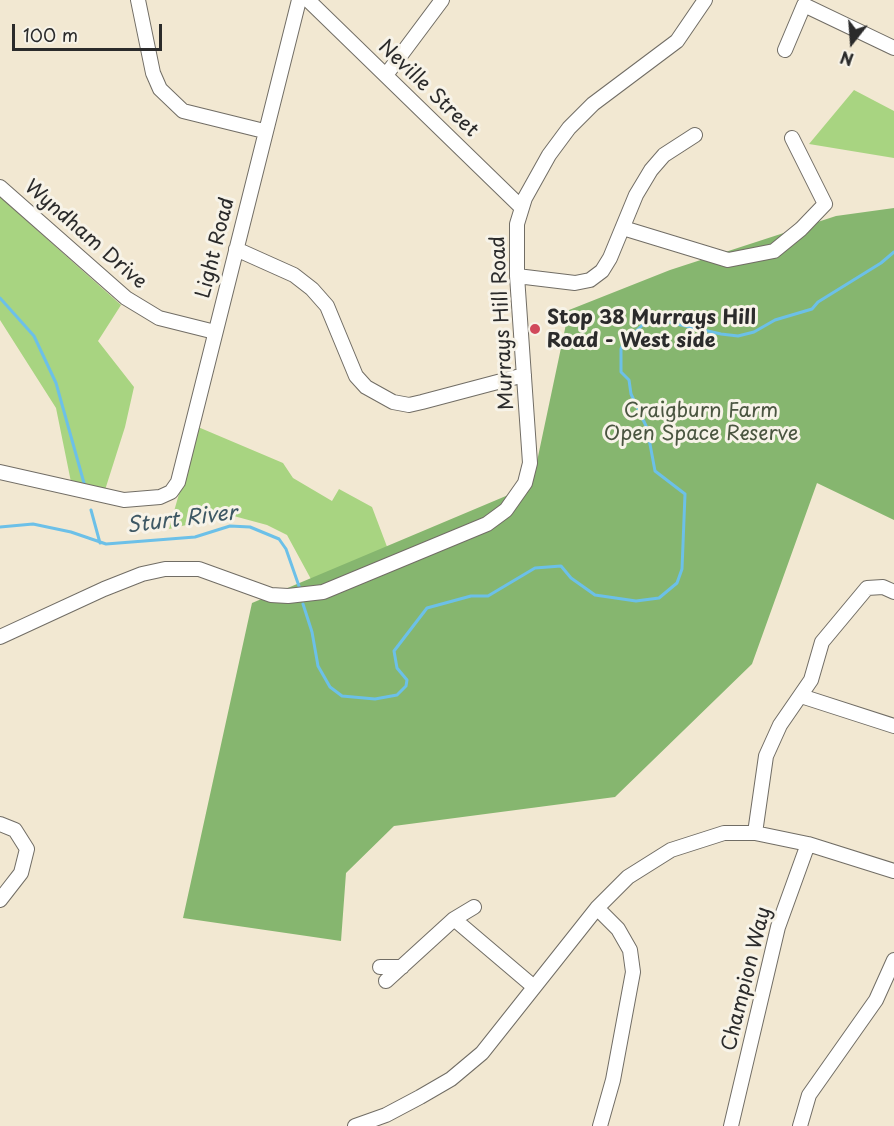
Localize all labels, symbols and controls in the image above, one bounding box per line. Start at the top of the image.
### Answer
scale bar [15,12,165,50]
north arrow [822,12,882,72]
text: 100 m [23,21,78,48]
street label: Neville Street [373,35,483,143]
text: N [837,46,856,73]
street label: Wyndham Drive [19,175,151,295]
street label: Light Road [192,195,240,301]
street label: Murrays Hill Road [486,235,520,411]
place label: Stop 38 Murrays Hill Road - West side [547,306,756,353]
marker: Stop 38 Murrays Hill Road - West side [528,322,542,336]
park label: Craigburn Farm Open Space Reserve [604,399,798,446]
water label: Sturt River [126,501,238,539]
street label: Champion Way [717,904,777,1054]

